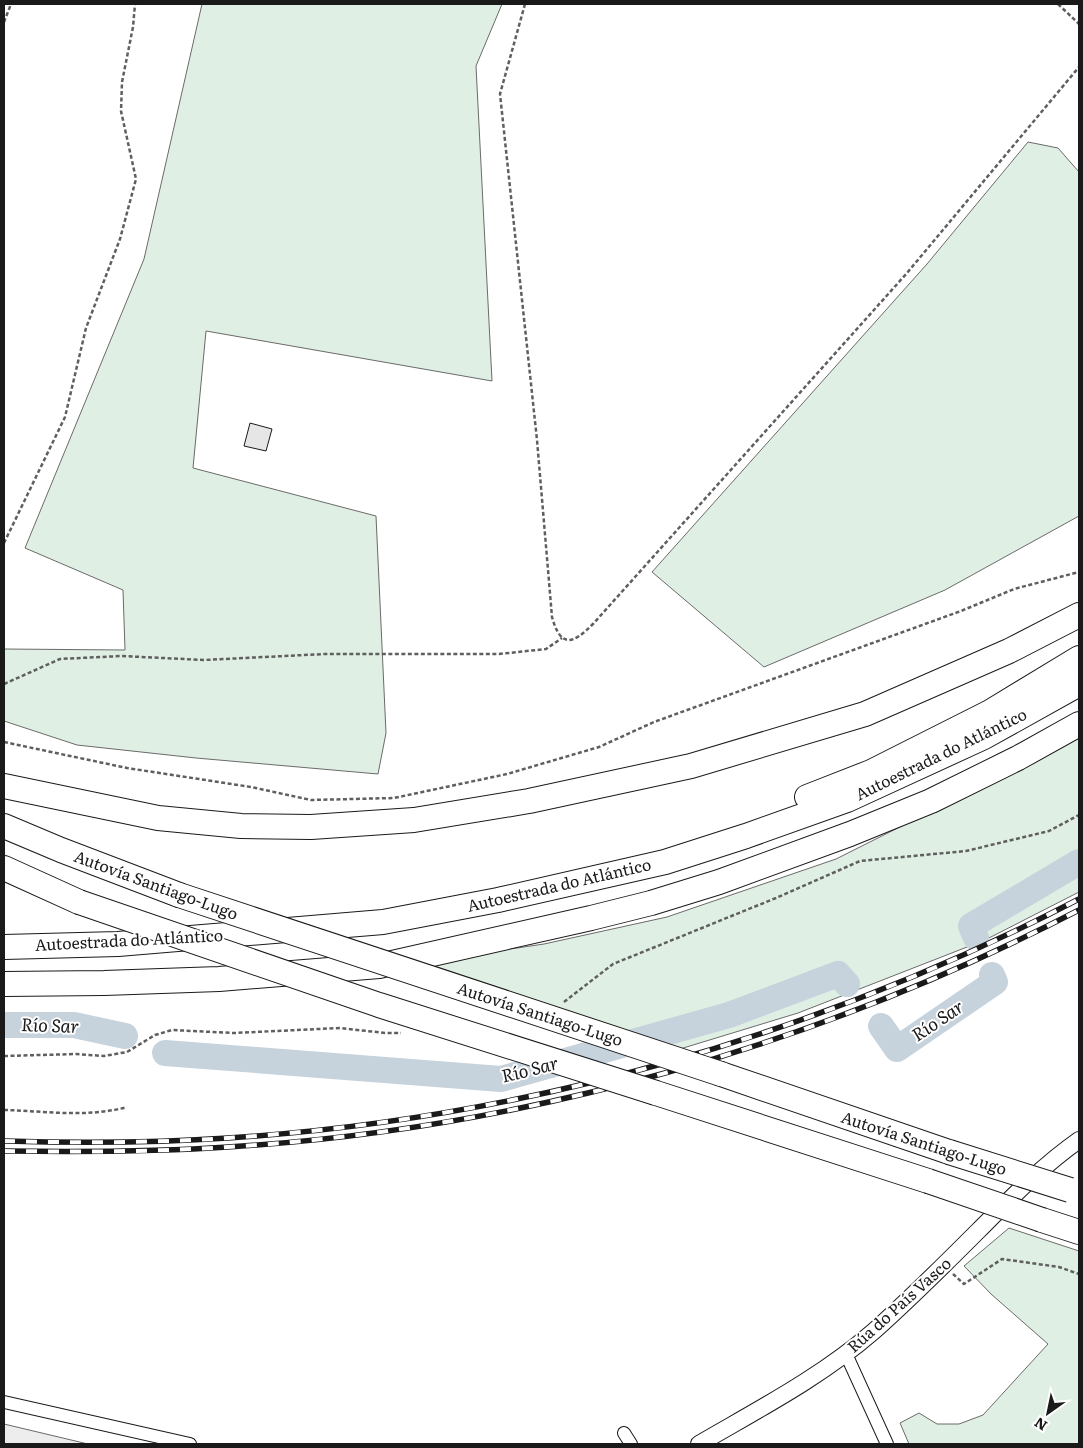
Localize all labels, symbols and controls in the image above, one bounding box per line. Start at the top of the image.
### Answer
street label: Autoestrada do Atlántico [851,701,1030,805]
street label: Autovía Santiago-Lugo [71,843,242,925]
street label: Autoestrada do Atlántico [464,851,653,917]
street label: Autoestrada do Atlántico [34,922,224,956]
street label: Autovía Santiago-Lugo [454,975,626,1051]
water label: Río Sar [906,992,969,1047]
water label: Río Sar [21,1010,80,1039]
water label: Río Sar [498,1048,561,1089]
street label: Autovía Santiago-Lugo [838,1104,1010,1180]
street label: Rúa do País Vasco [841,1251,956,1358]
north arrow [1023,1388,1073,1438]
text: N [1030,1413,1051,1436]

